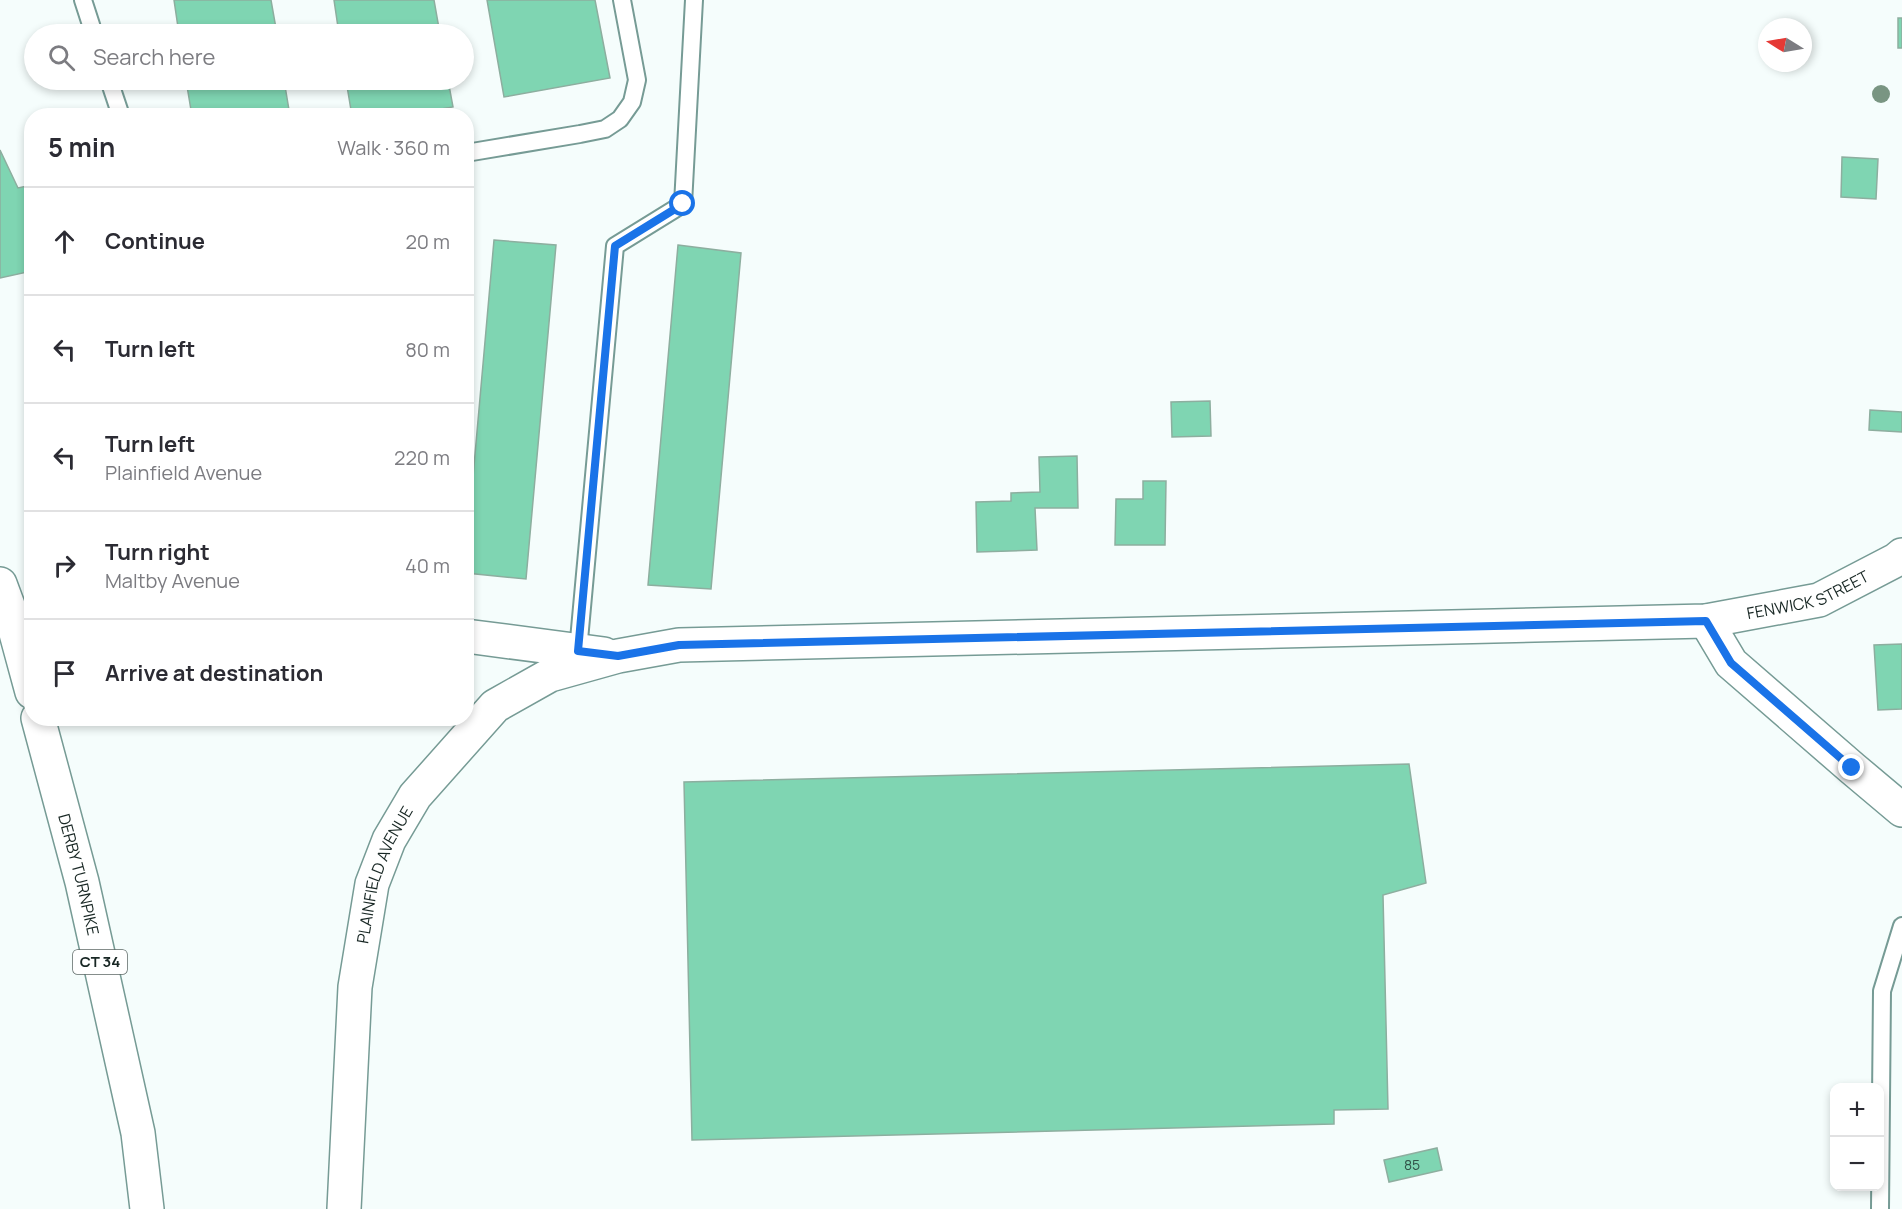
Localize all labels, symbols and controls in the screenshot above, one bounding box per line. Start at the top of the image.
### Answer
north arrow [1758,18,1812,72]
search box [24,24,474,90]
icon: search [45,41,78,74]
text: Search here [93,42,215,72]
text: 5 min [48,129,115,165]
text: Walk · 360 m [337,134,450,161]
route start [669,190,695,216]
icon: ahead [48,225,81,258]
text: Continue [105,226,205,256]
text: 20 m [405,228,450,255]
icon: left [48,333,81,366]
text: Turn left [105,334,195,364]
text: 80 m [405,336,450,363]
text: Turn left [105,429,195,459]
icon: left [48,441,81,474]
text: 220 m [394,444,450,471]
text: Plainfield Avenue [105,459,262,486]
text: Turn right [105,537,210,567]
icon: right [48,549,81,582]
text: 40 m [405,552,450,579]
street label: FENWICK STREET [1745,565,1873,624]
text: Maltby Avenue [105,567,240,594]
icon: arrive [48,657,81,690]
text: Arrive at destination [105,658,323,688]
route end [1838,754,1864,780]
street label: PLAINFIELD AVENUE [351,802,418,945]
street label: DERBY TURNPIKE [53,811,105,938]
road number: CT 34 [73,950,127,974]
map controls [1830,1083,1884,1191]
button: + [1830,1083,1884,1137]
button: − [1830,1137,1884,1191]
house number: 85 [1404,1155,1420,1174]

